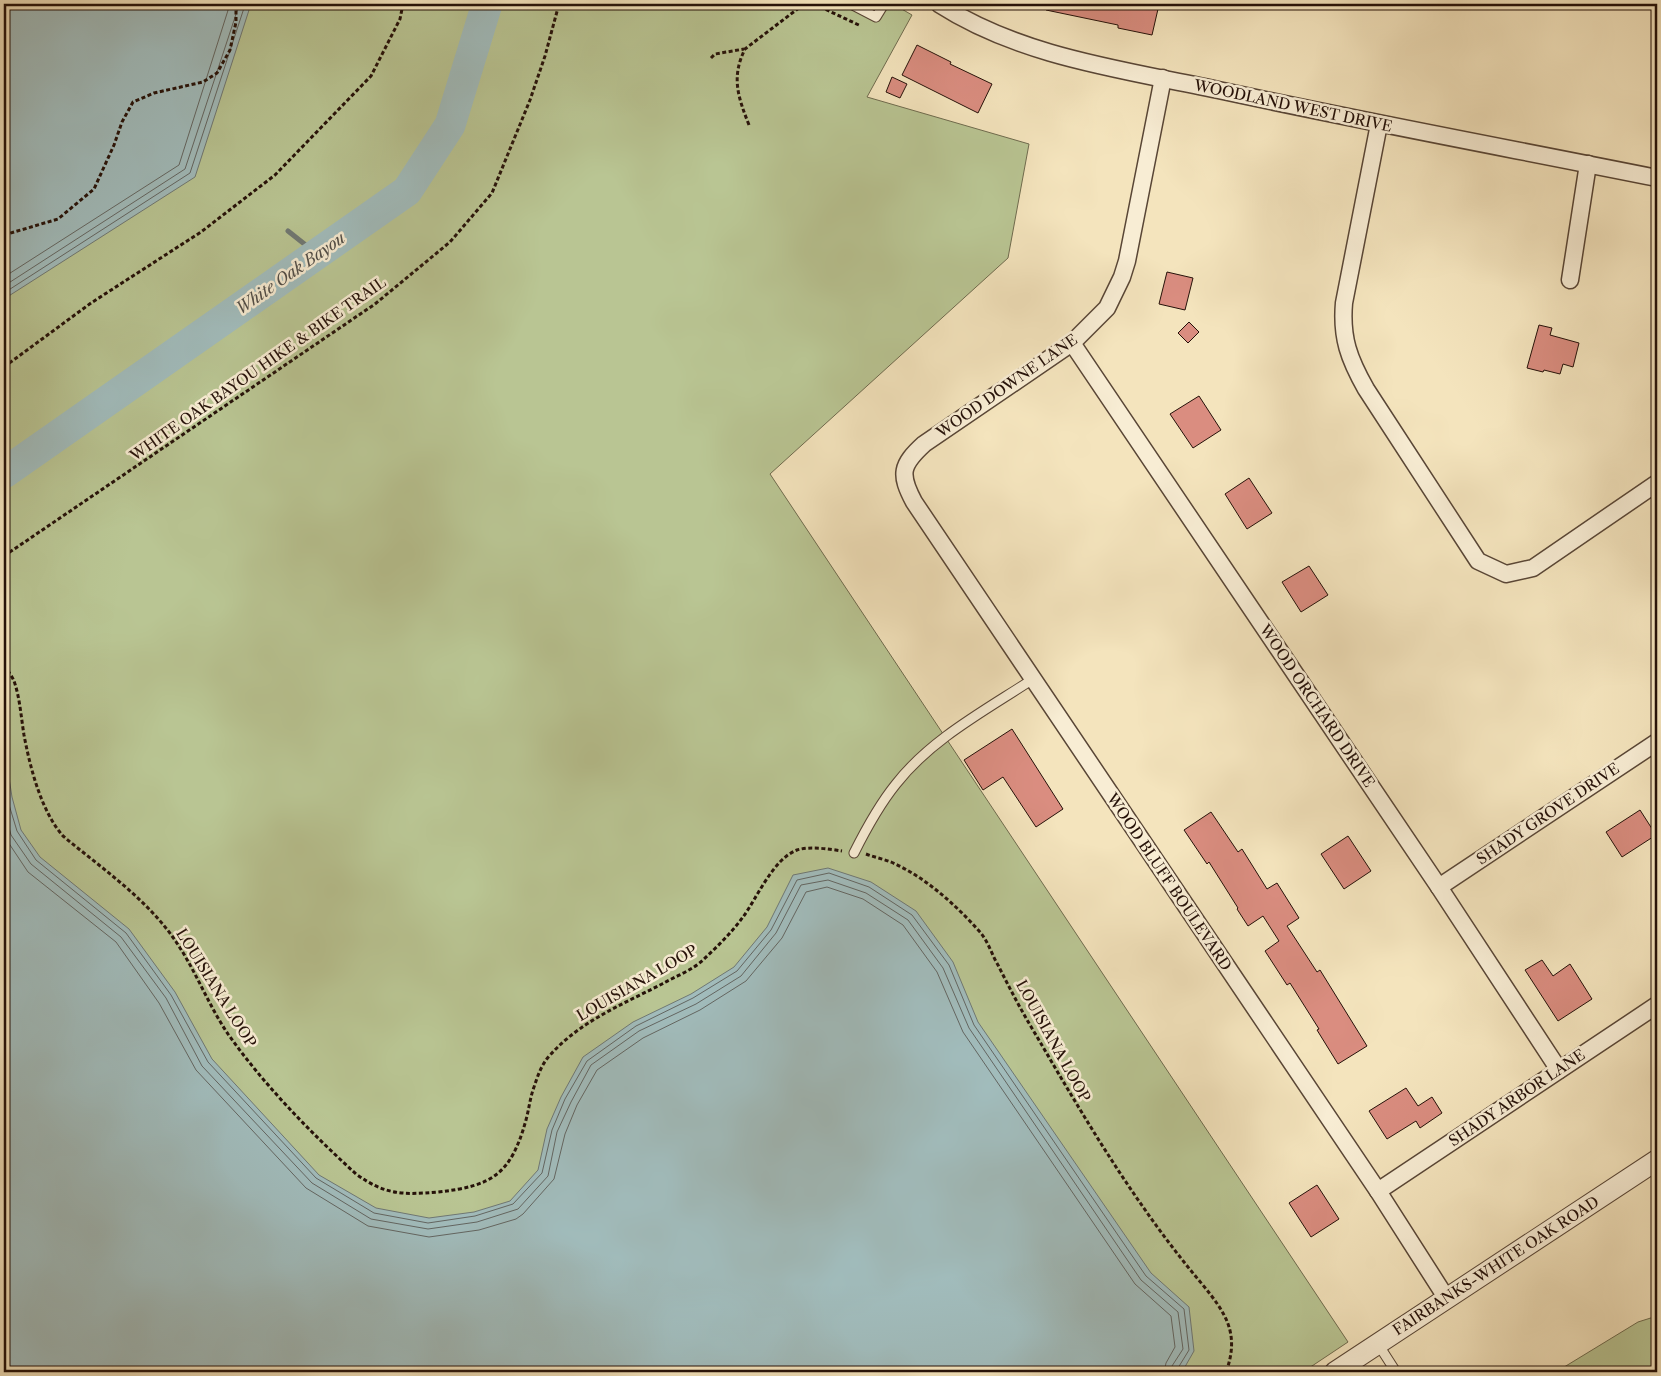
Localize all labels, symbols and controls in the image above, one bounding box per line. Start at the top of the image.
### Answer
street label: WOODLAND WEST DRIVE [1191,75,1394,136]
water label: White Oak Bayou [231,227,349,318]
street label: WHITE OAK BAYOU HIKE & BIKE TRAIL [125,272,389,465]
street label: WOOD DOWNE LANE [932,330,1081,442]
street label: WOOD ORCHARD DRIVE [1255,620,1379,791]
street label: SHADY GROVE DRIVE [1473,759,1623,869]
street label: WOOD BLUFF BOULEVARD [1102,789,1236,974]
street label: LOUISIANA LOOP [172,925,261,1051]
street label: LOUISIANA LOOP [573,940,701,1025]
street label: LOUISIANA LOOP [1012,976,1095,1105]
street label: SHADY ARBOR LANE [1445,1045,1589,1150]
street label: FAIRBANKS-WHITE OAK ROAD [1389,1192,1602,1339]

